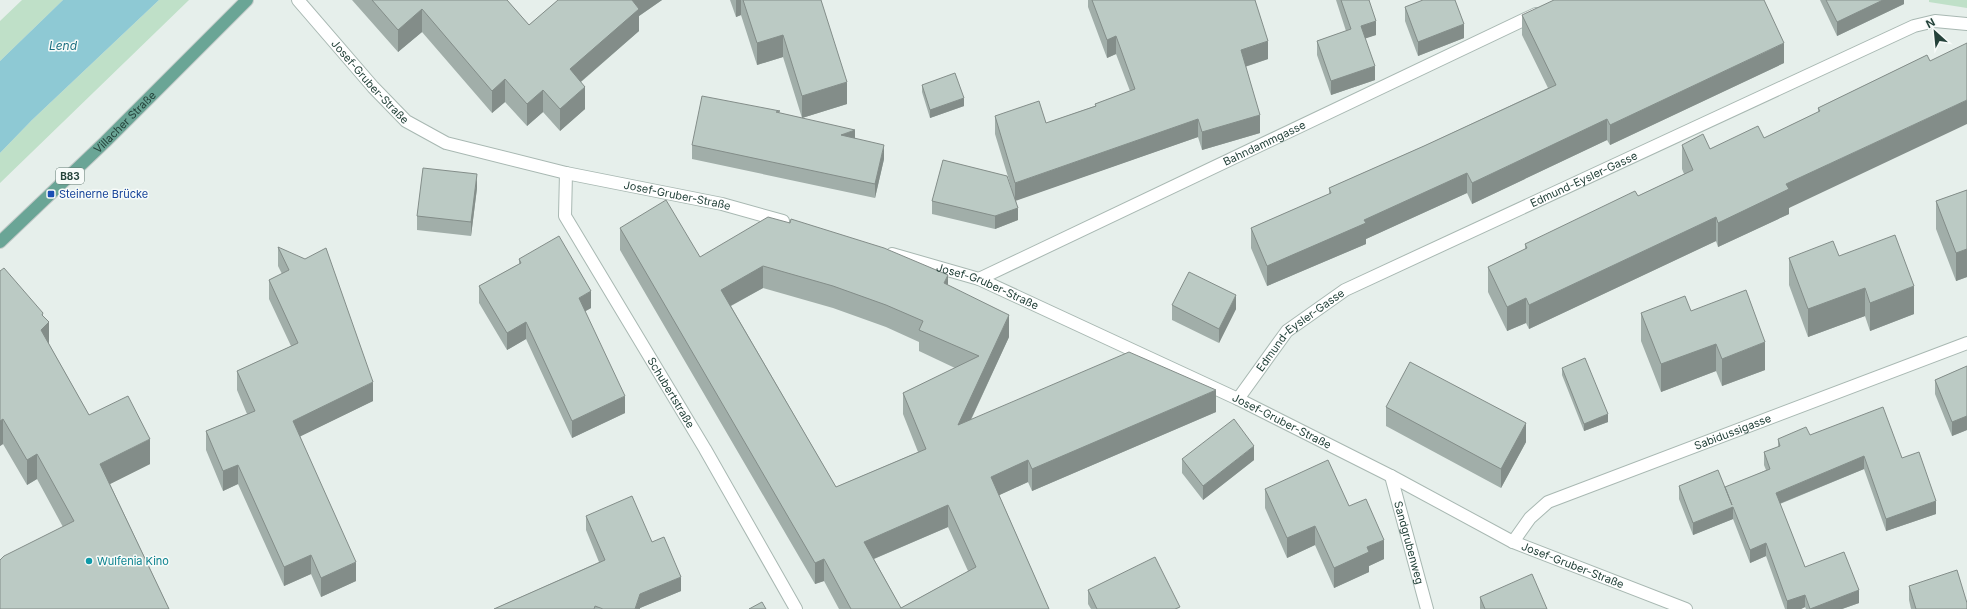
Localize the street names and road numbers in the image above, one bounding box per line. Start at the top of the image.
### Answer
street label: Josef-Gruber-Straße [328,37,412,127]
street label: Villacher Straße [91,88,159,156]
street label: Bahndammgasse [1221,118,1308,169]
street label: Edmund-Eysler-Gasse [1528,148,1640,210]
road number: B83 [56,168,84,184]
street label: Josef-Gruber-Straße [622,178,732,213]
street label: Josef-Gruber-Straße [935,260,1041,313]
street label: Edmund-Eysler-Gasse [1253,286,1347,374]
street label: Schubertstraße [644,355,698,431]
street label: Josef-Gruber-Straße [1230,390,1334,452]
street label: Sabidussigasse [1692,411,1773,453]
street label: Sandgrubenweg [1391,499,1427,586]
street label: Josef-Gruber-Straße [1519,539,1626,591]

